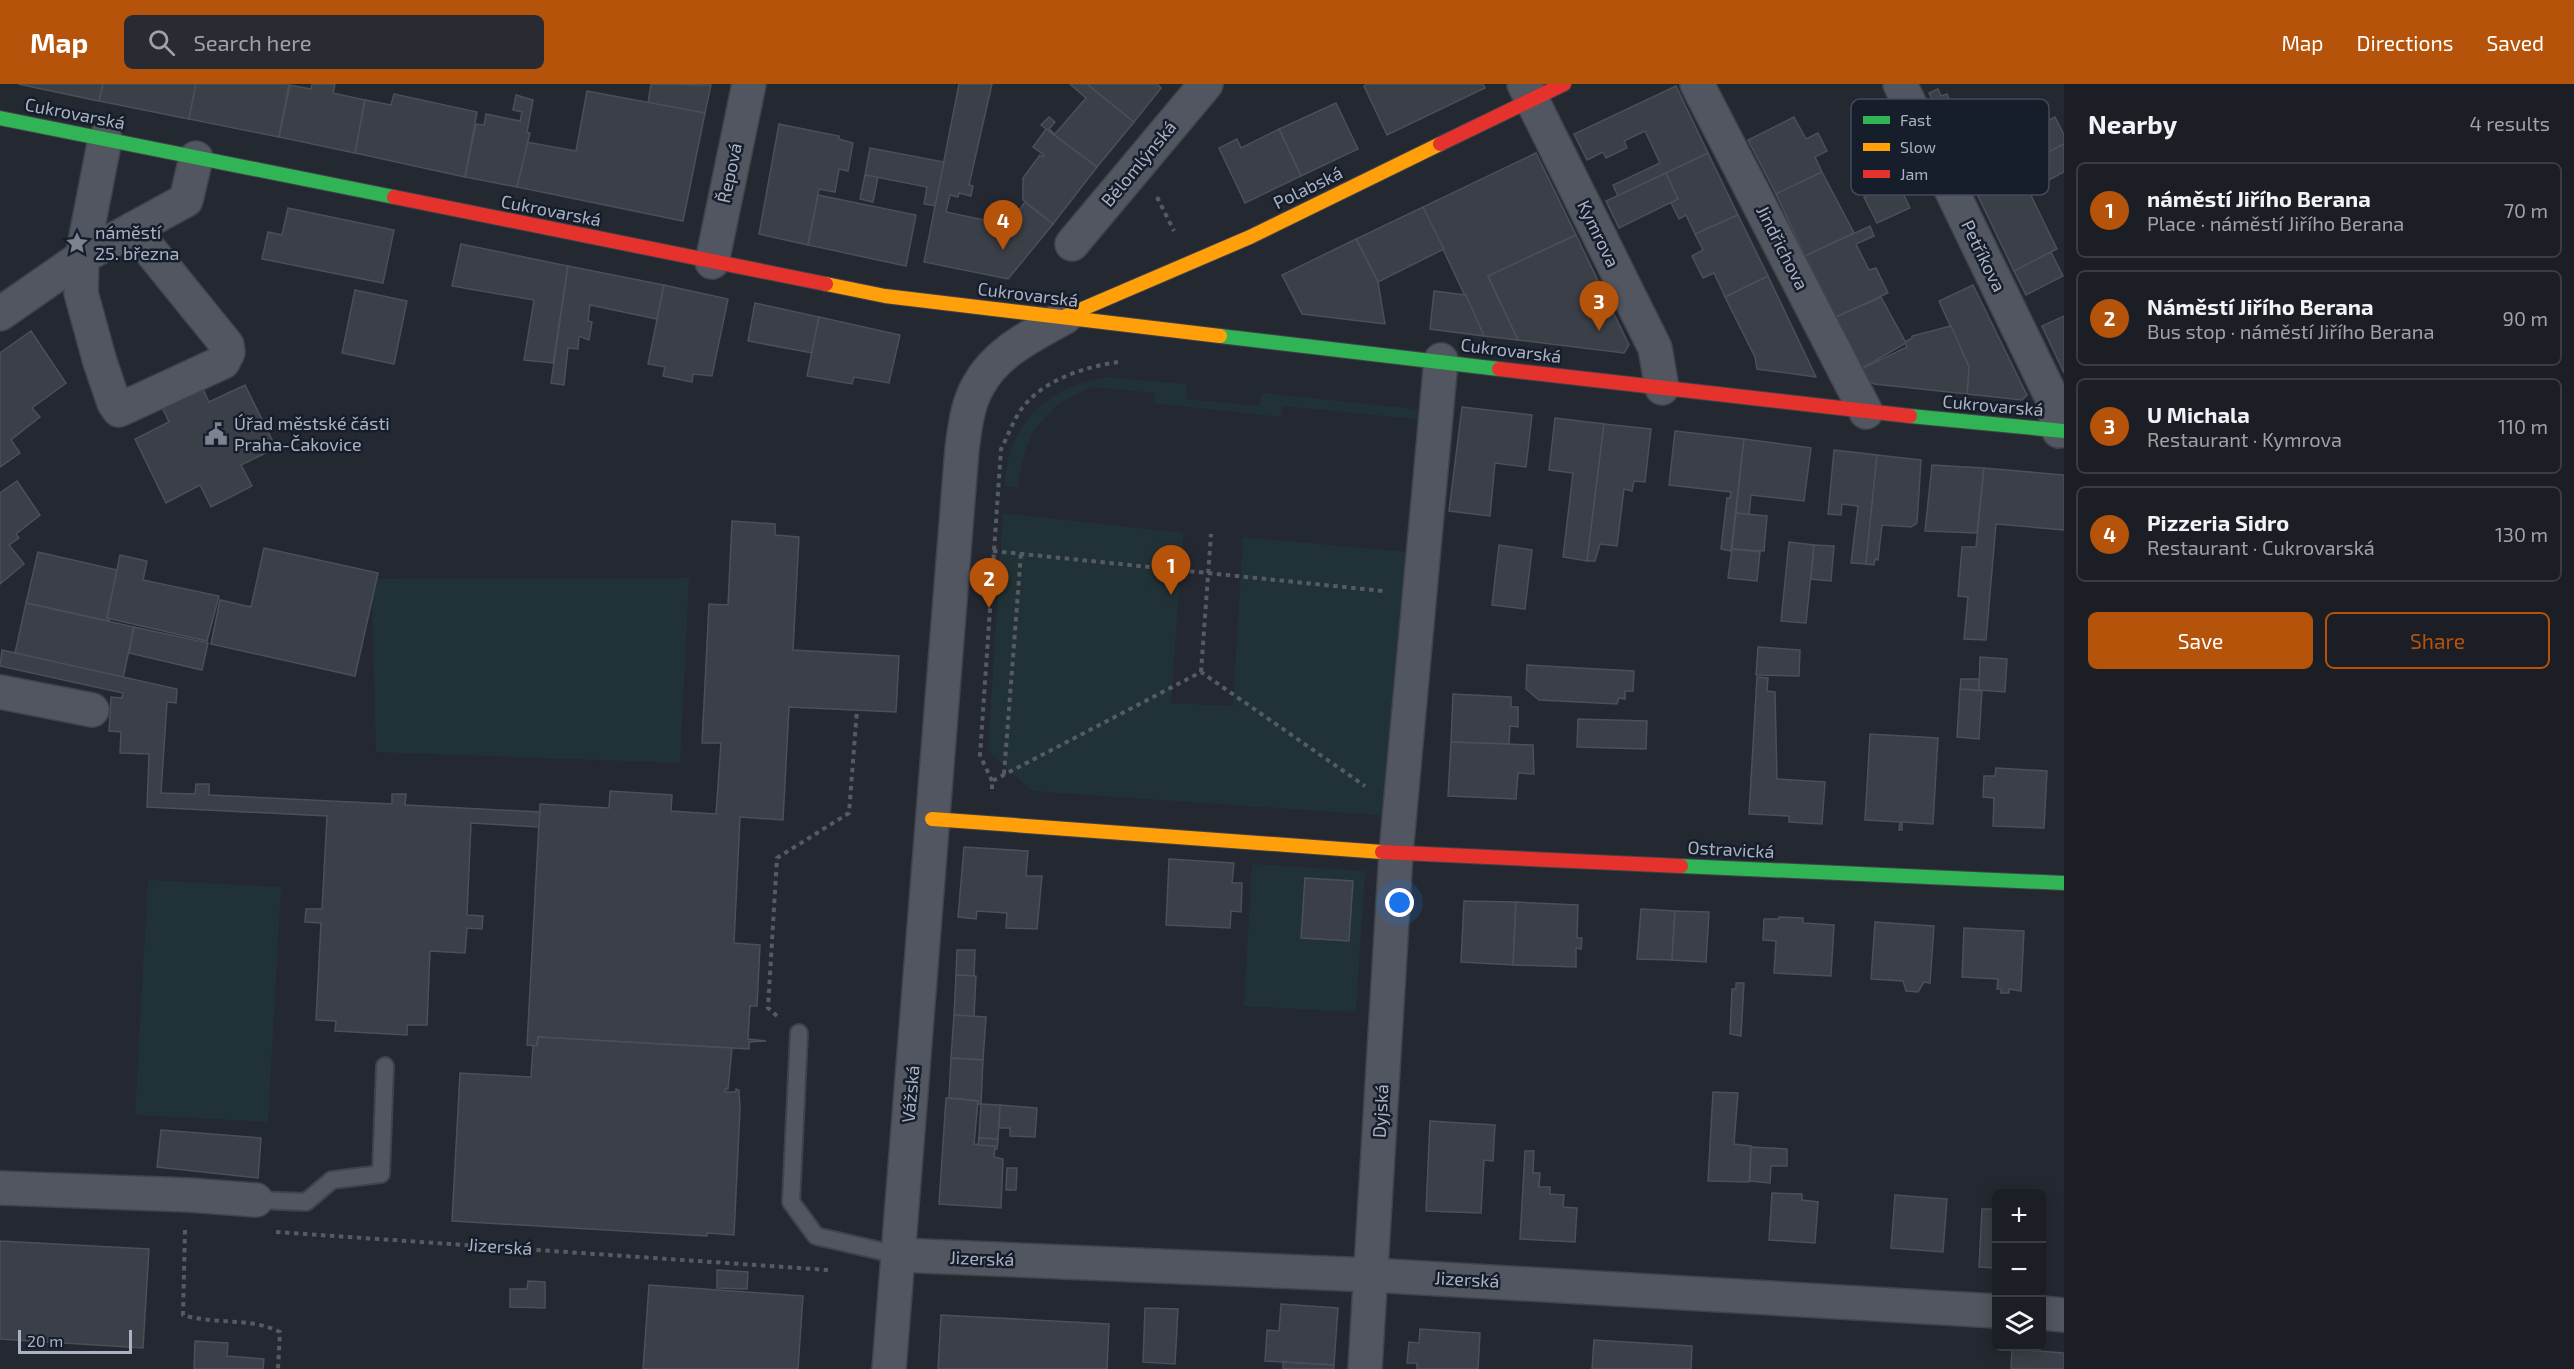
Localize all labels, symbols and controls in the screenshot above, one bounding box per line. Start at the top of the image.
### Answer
search box [124,15,544,69]
text: Map [30,25,88,59]
icon: search [145,26,178,59]
text: Search here [193,29,312,55]
text: Map [2281,30,2324,55]
text: Directions [2357,30,2453,55]
text: Saved [2486,30,2544,55]
street label: Cukrovarská [23,93,127,134]
legend [1851,99,2049,195]
text: Nearby [2088,108,2177,139]
text: Fast [1900,110,1931,129]
text: 4 results [2470,111,2550,135]
street label: Bělomlýnská [1096,116,1181,211]
text: Slow [1900,137,1936,156]
street label: Řepová [712,141,746,205]
street label: Polabská [1269,161,1346,213]
text: Jam [1900,164,1928,183]
text: náměstí Jiřího Berana [2147,185,2371,211]
street label: Cukrovarská [499,190,603,231]
street label: Kymrova [1573,196,1625,271]
text: 1 [2105,198,2114,222]
text: 70 m [2504,198,2548,222]
pin: 4 [984,200,1022,250]
street label: Jindřichova [1752,202,1814,293]
text: Place · náměstí Jiřího Berana [2147,211,2404,235]
street label: Petříkova [1957,216,2011,295]
place label: náměstí 25. března [95,221,179,264]
place icon: náměstí 25. března [64,230,90,256]
street label: Cukrovarská [976,277,1080,311]
pin: 3 [1580,282,1618,331]
text: Náměstí Jiřího Berana [2147,293,2374,319]
text: 2 [2104,306,2115,330]
text: 90 m [2503,306,2548,330]
text: Bus stop · náměstí Jiřího Berana [2147,319,2434,343]
street label: Cukrovarská [1459,333,1563,367]
street label: Cukrovarská [1942,390,2045,420]
text: U Michala [2147,401,2250,427]
place label: Úřad městské části Praha-Čakovice [234,412,390,455]
text: 3 [2104,414,2115,438]
text: 110 m [2498,414,2548,438]
public building icon: Úřad městské části Praha-Čakovice [203,421,229,447]
text: Restaurant · Kymrova [2147,427,2342,451]
text: Pizzeria Sidro [2147,509,2289,535]
text: 4 [2103,522,2116,546]
text: 130 m [2495,522,2548,546]
text: Restaurant · Cukrovarská [2147,535,2375,559]
pin: 1 [1152,546,1190,595]
pin: 2 [970,558,1008,608]
button: Save [2088,612,2313,669]
button: Share [2325,612,2550,669]
street label: Ostravická [1687,836,1775,862]
your location [1385,888,1414,917]
street label: Vážská [897,1064,923,1124]
street label: Dyjská [1368,1083,1392,1139]
map controls [1992,1189,2046,1351]
button: + [1992,1189,2046,1243]
street label: Jizerská [467,1233,533,1259]
button: − [1992,1243,2046,1297]
street label: Jizerská [949,1246,1015,1270]
street label: Jizerská [1434,1266,1500,1292]
button: layers [1992,1297,2046,1351]
scale bar [18,1327,132,1354]
text: 20 m [27,1331,63,1350]

